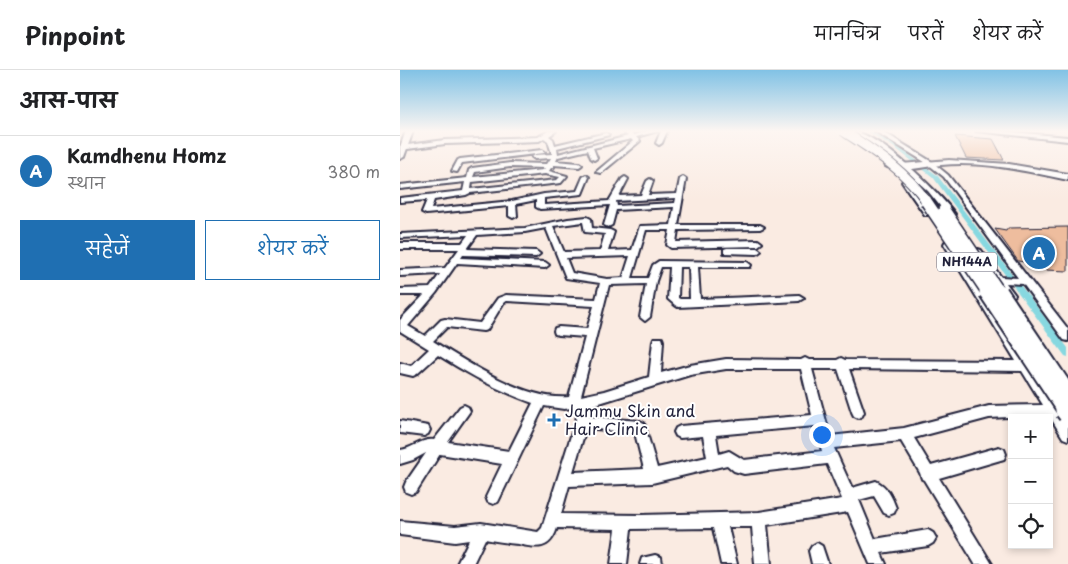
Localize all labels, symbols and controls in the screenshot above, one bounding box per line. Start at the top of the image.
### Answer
text: Pinpoint [25,17,126,53]
text: मानचित्र [814,19,880,46]
text: परतें [908,19,944,46]
text: शेयर करें [972,19,1043,46]
text: आस-पास [20,83,117,115]
text: Kamdhenu Homz [67,141,226,169]
text: A [30,159,42,183]
text: 380 m [328,159,380,183]
text: स्थान [67,170,105,194]
button: सहेजें [20,220,195,280]
button: शेयर करें [205,220,380,280]
pin: A [1023,234,1055,272]
road number: NH144A [937,252,997,272]
place label: Jammu Skin and Hair Clinic [565,398,695,440]
marker: Jammu Skin and Hair Clinic [547,413,561,427]
map controls [1008,414,1053,549]
button: + [1008,414,1053,459]
your location [809,422,835,448]
button: − [1008,459,1053,504]
button: locate [1008,504,1053,549]

